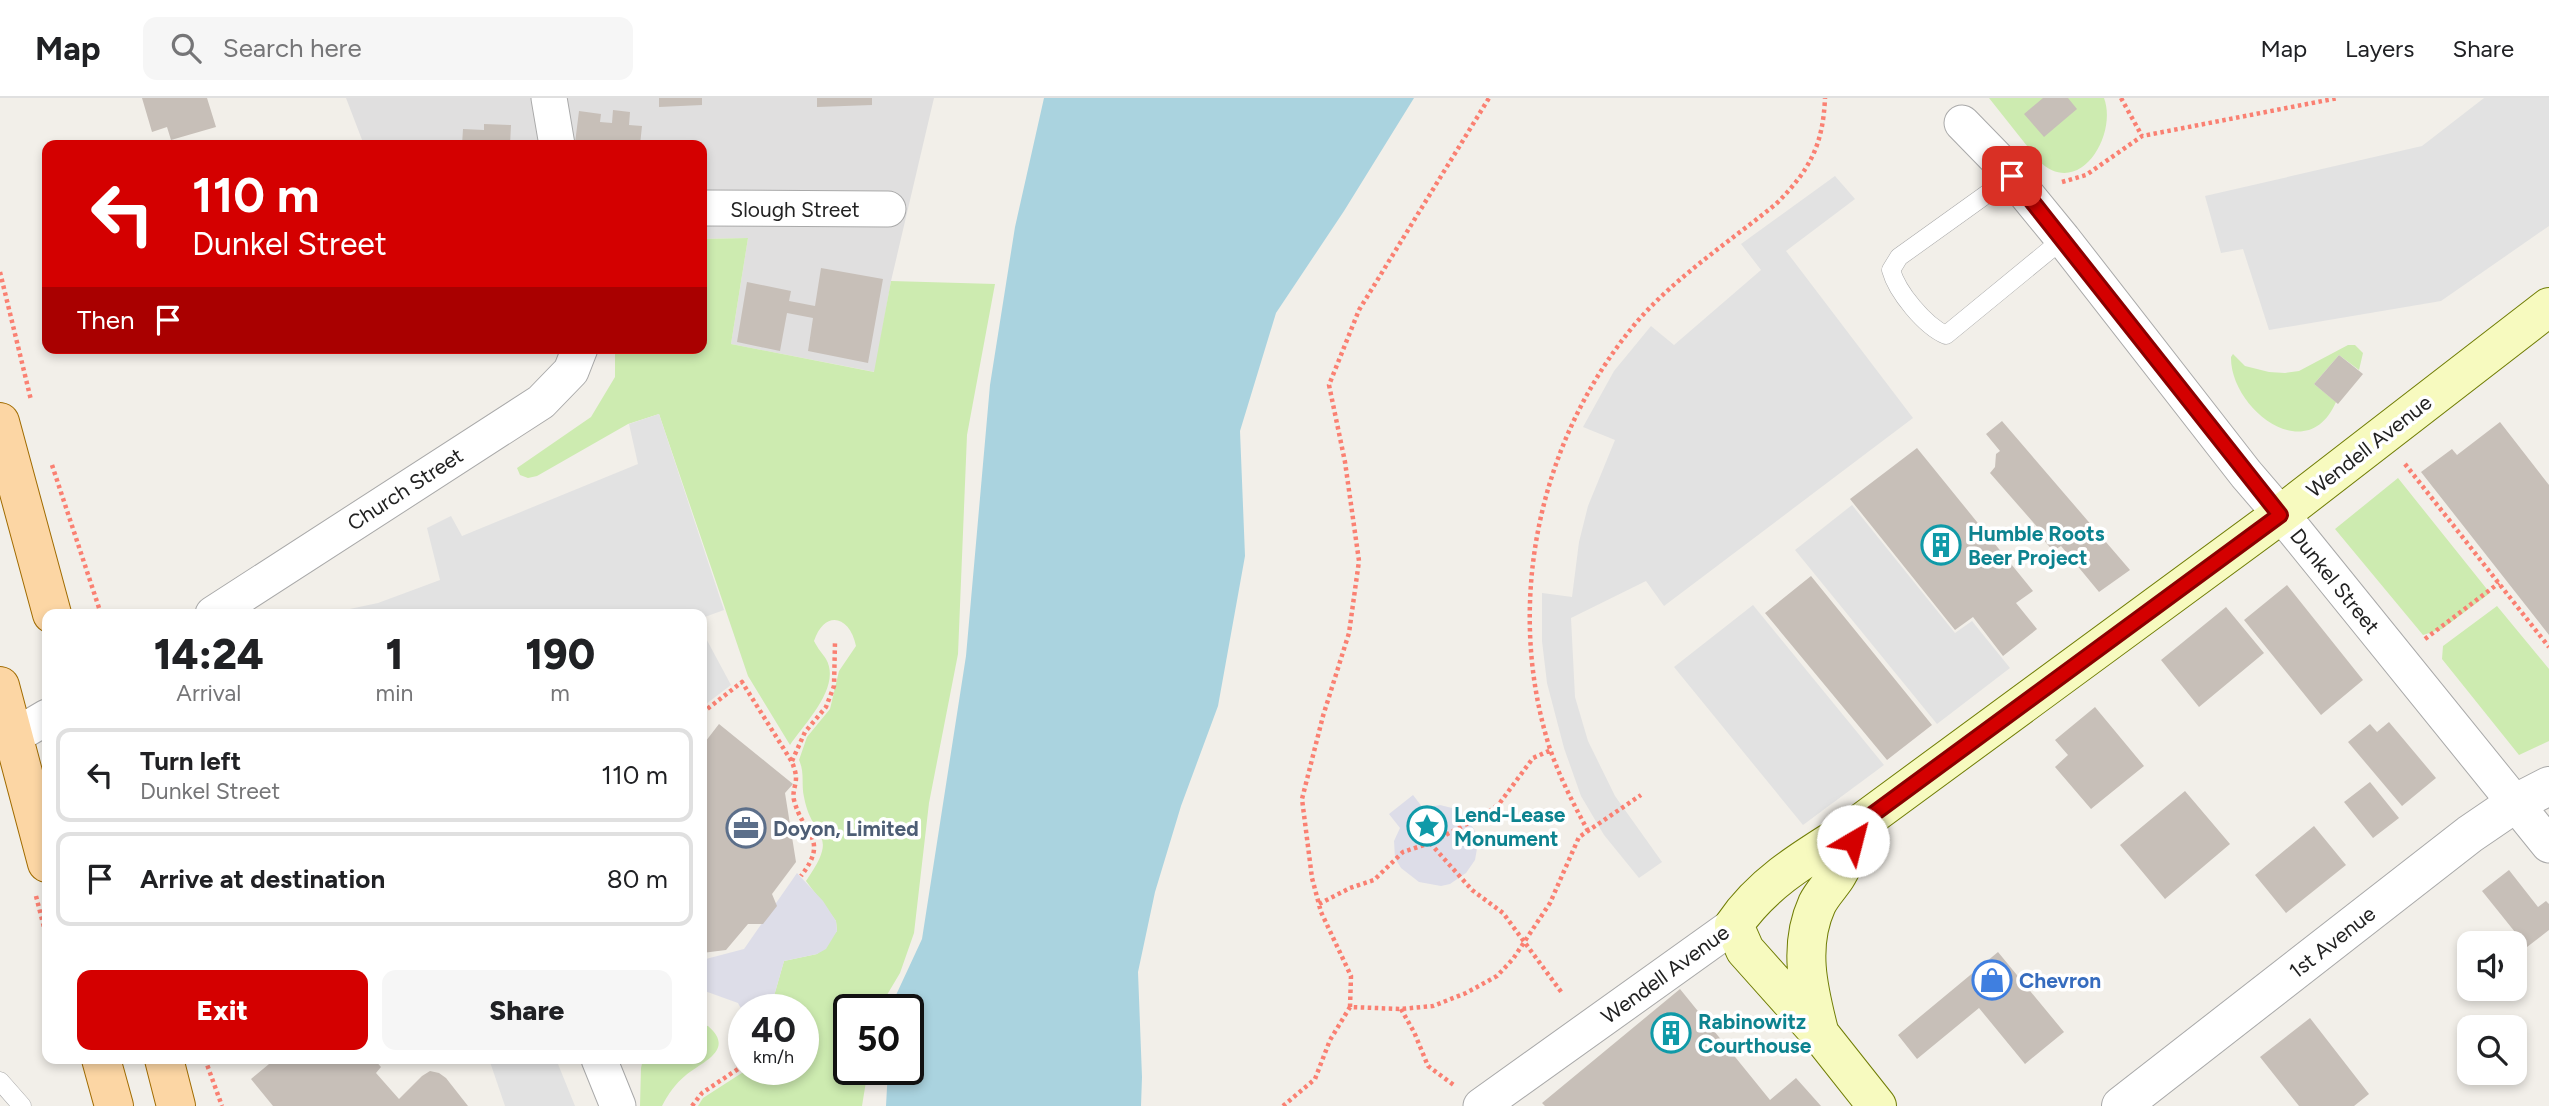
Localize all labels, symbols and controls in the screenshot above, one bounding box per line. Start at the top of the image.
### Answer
search box [143,17,633,80]
text: Map [35,29,101,68]
icon: search [167,29,205,67]
text: Search here [223,32,362,64]
text: Map [2260,34,2307,63]
text: Layers [2345,34,2414,63]
text: Share [2452,34,2514,63]
pin [1982,146,2042,206]
icon: arrive [1993,157,2031,195]
text: 110 m [192,165,320,224]
icon: left [77,168,168,259]
street label: Slough Street [730,197,860,222]
text: Dunkel Street [192,225,387,263]
icon: arrive [149,301,187,339]
text: Then [77,304,135,336]
street label: Wendell Avenue [2302,389,2436,503]
street label: Church Street [343,442,468,536]
place label: Humble Roots Beer Project [1968,521,2105,570]
street label: Dunkel Street [2285,523,2385,639]
building icon: Humble Roots Beer Project [1920,524,1962,566]
text: 14:24 [154,629,264,680]
text: 1 [386,629,403,680]
text: 190 [525,629,595,680]
text: Arrival [176,679,241,707]
text: min [376,679,413,707]
text: m [550,679,570,707]
text: Turn left [140,745,241,777]
icon: left [81,756,119,794]
text: 110 m [601,759,668,791]
text: Dunkel Street [140,777,280,805]
place label: Lend-Lease Monument [1454,802,1566,851]
position arrow [1816,804,1890,878]
place icon: Lend-Lease Monument [1406,805,1448,847]
office icon: Doyon, Limited [725,807,767,849]
place label: Doyon, Limited [773,816,919,841]
icon: arrive [81,860,119,898]
text: Arrive at destination [140,863,385,895]
text: 80 m [607,863,668,895]
street label: 1st Avenue [2284,901,2380,983]
street label: Wendell Avenue [1596,919,1734,1029]
map controls [2457,931,2527,1085]
button: sound [2457,931,2527,1001]
shop icon: Chevron [1971,959,2013,1001]
place label: Chevron [2019,968,2101,993]
button: Exit [77,970,368,1050]
button: Share [382,970,672,1050]
speed limit sign: 50 [833,994,924,1085]
text: 40 [751,1009,796,1051]
place label: Rabinowitz Courthouse [1698,1009,1812,1058]
building icon: Rabinowitz Courthouse [1650,1012,1692,1054]
button: search [2457,1015,2527,1085]
text: km/h [753,1046,794,1068]

